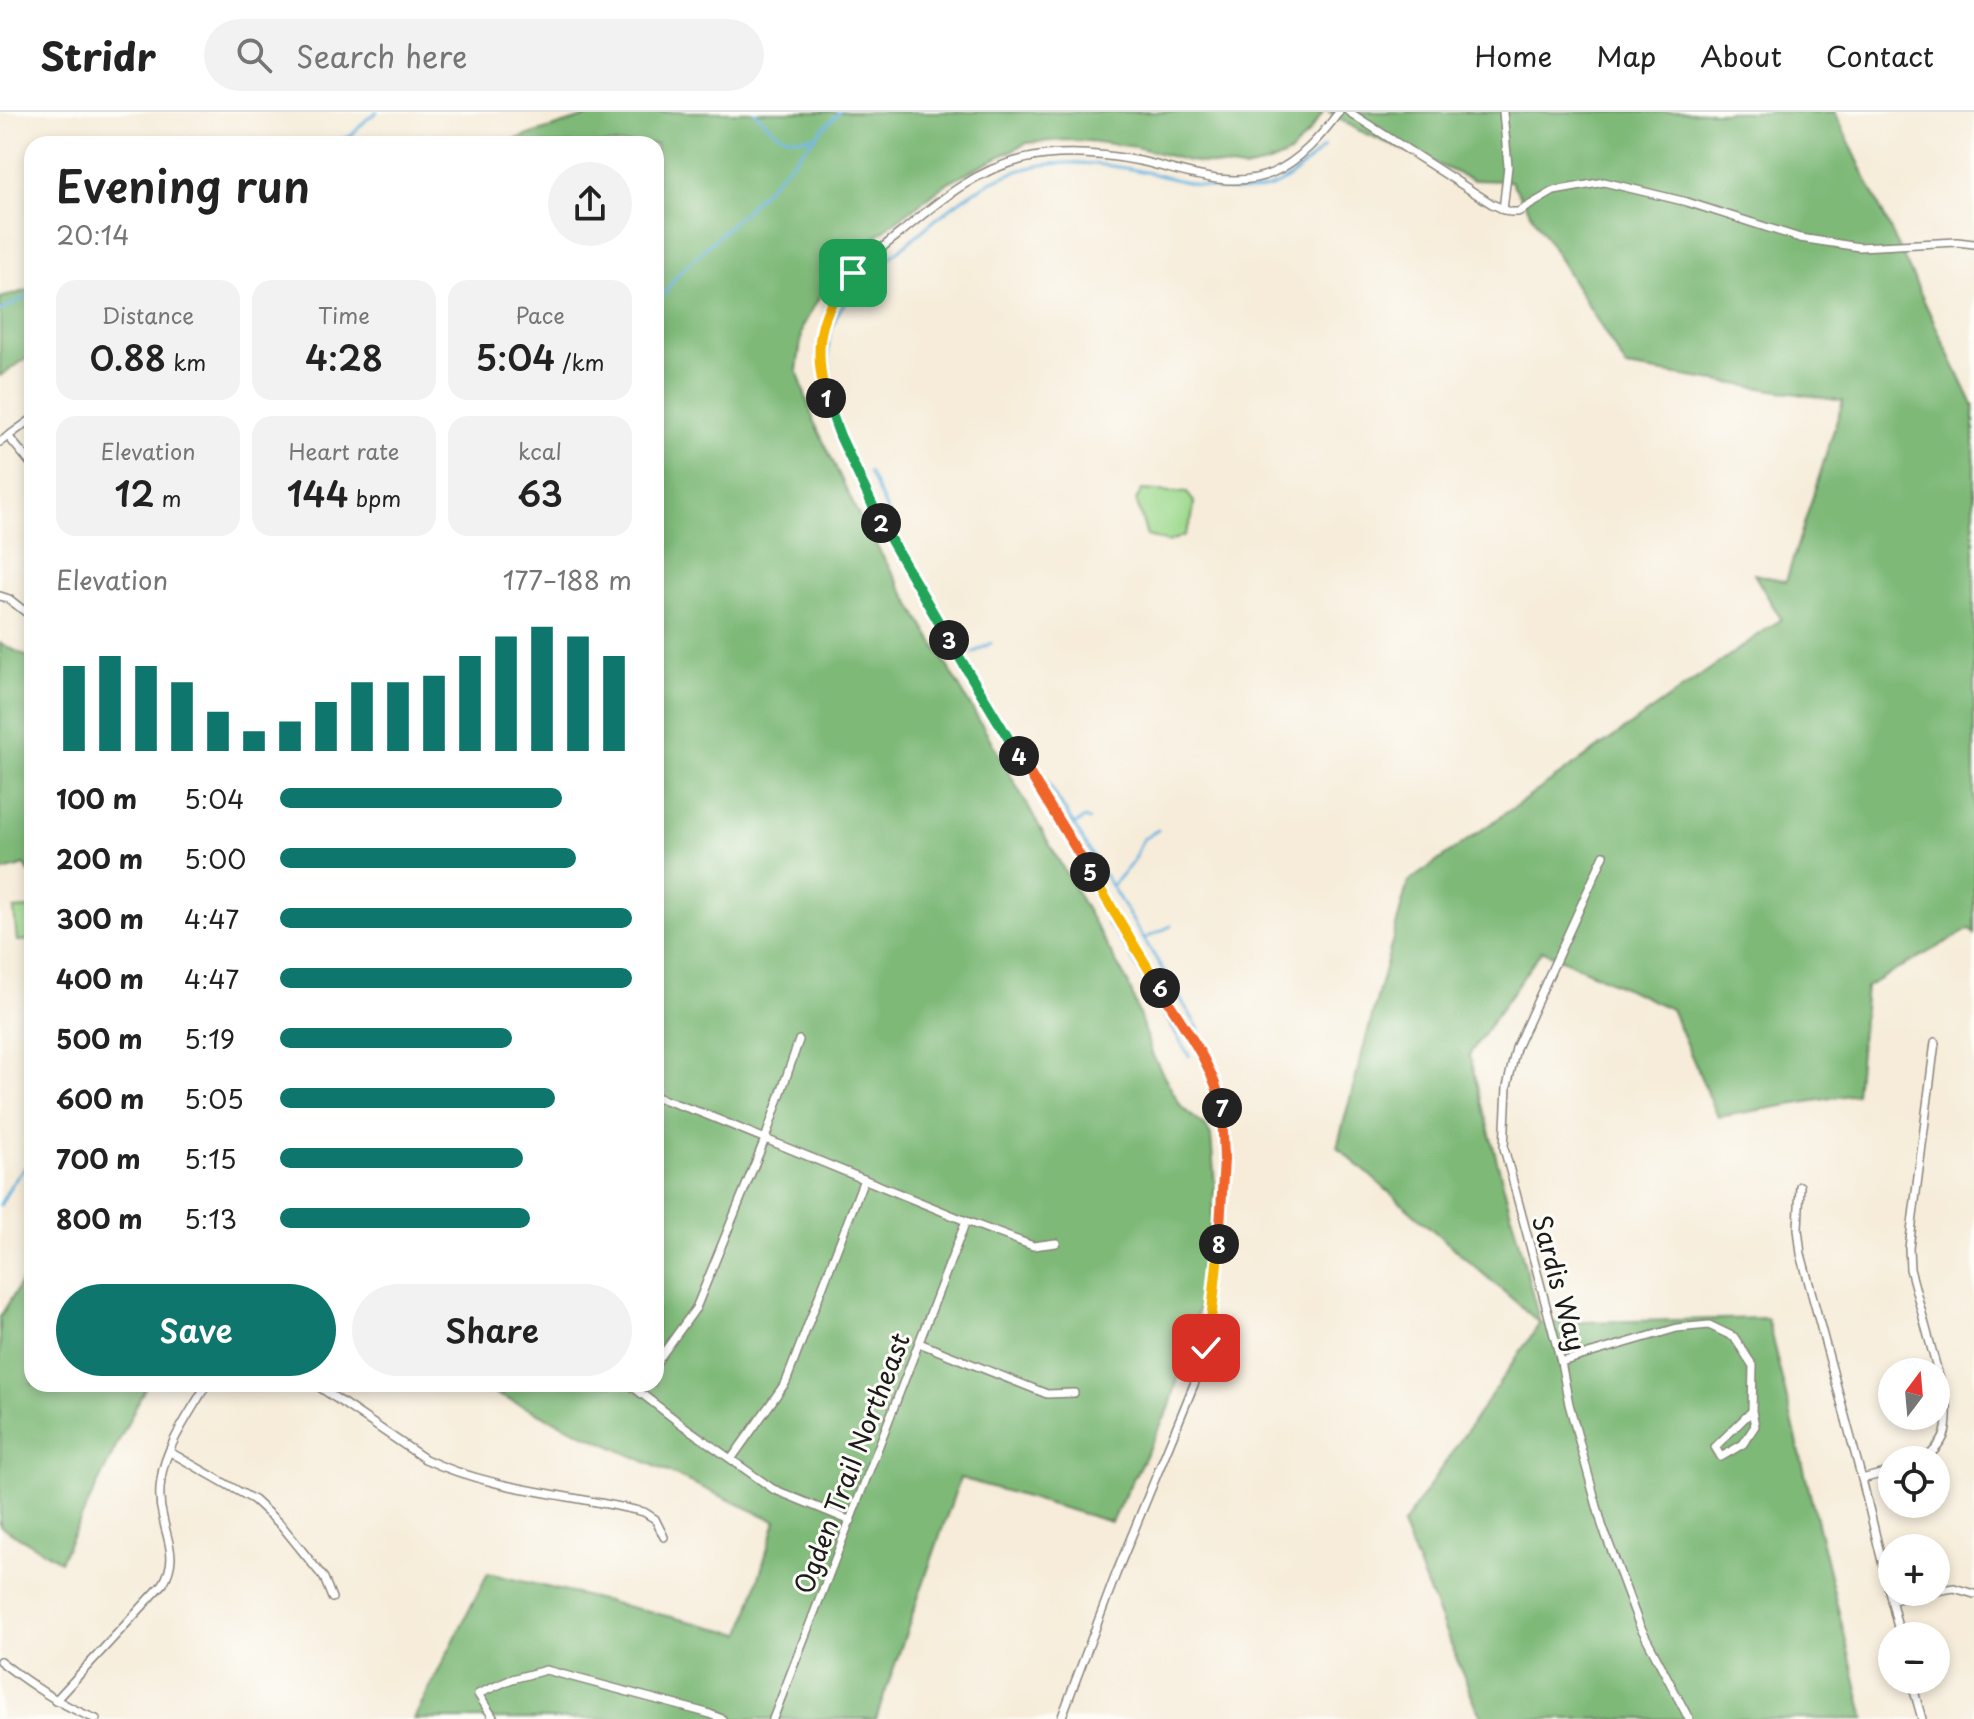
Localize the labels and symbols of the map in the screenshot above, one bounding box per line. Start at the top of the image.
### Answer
pin [819,239,887,307]
pin: 1 [806,378,846,418]
pin: 2 [861,503,901,543]
pin: 3 [929,620,969,660]
pin: 4 [999,736,1039,776]
pin: 5 [1070,852,1110,892]
pin: 6 [1140,968,1180,1008]
pin: 7 [1202,1088,1242,1128]
street label: Sardis Way [1523,1211,1597,1355]
pin: 8 [1199,1224,1239,1264]
pin [1172,1314,1240,1382]
street label: Ogden Trail Northeast [783,1327,919,1599]
north arrow [1878,1358,1950,1430]

